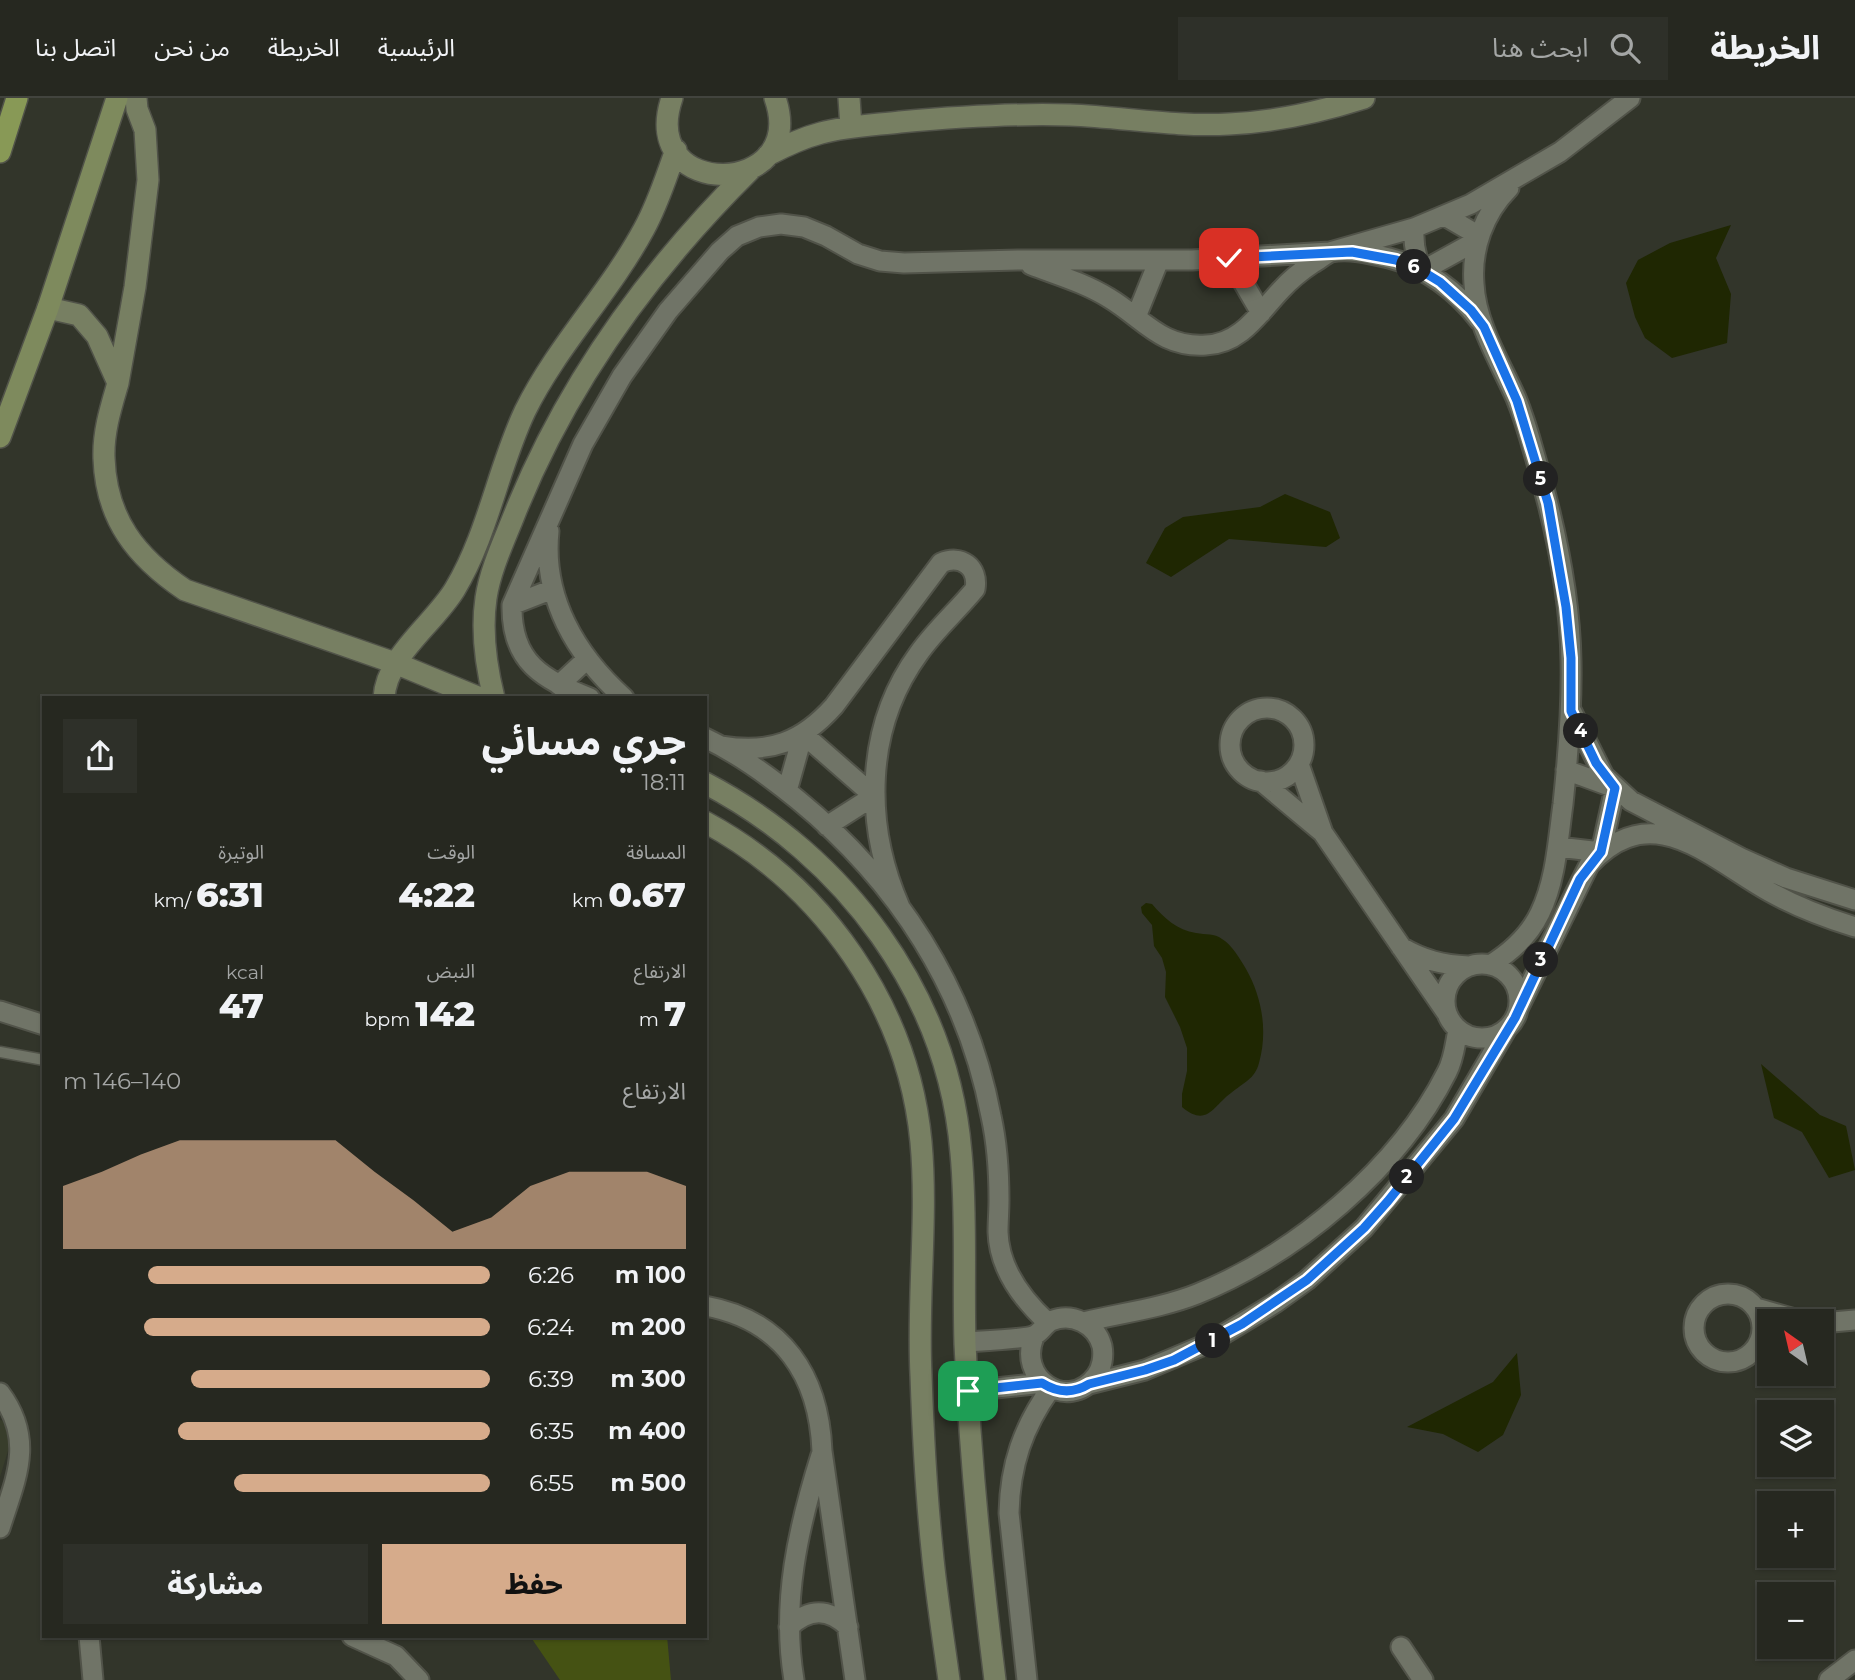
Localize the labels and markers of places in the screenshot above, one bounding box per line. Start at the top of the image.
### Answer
pin [1199,228,1259,288]
pin: 6 [1396,250,1432,284]
pin: 5 [1524,462,1558,496]
pin: 4 [1564,714,1598,748]
pin: 3 [1524,942,1558,978]
pin: 2 [1390,1160,1424,1194]
pin: 1 [1196,1324,1230,1358]
pin [938,1361,998,1421]

